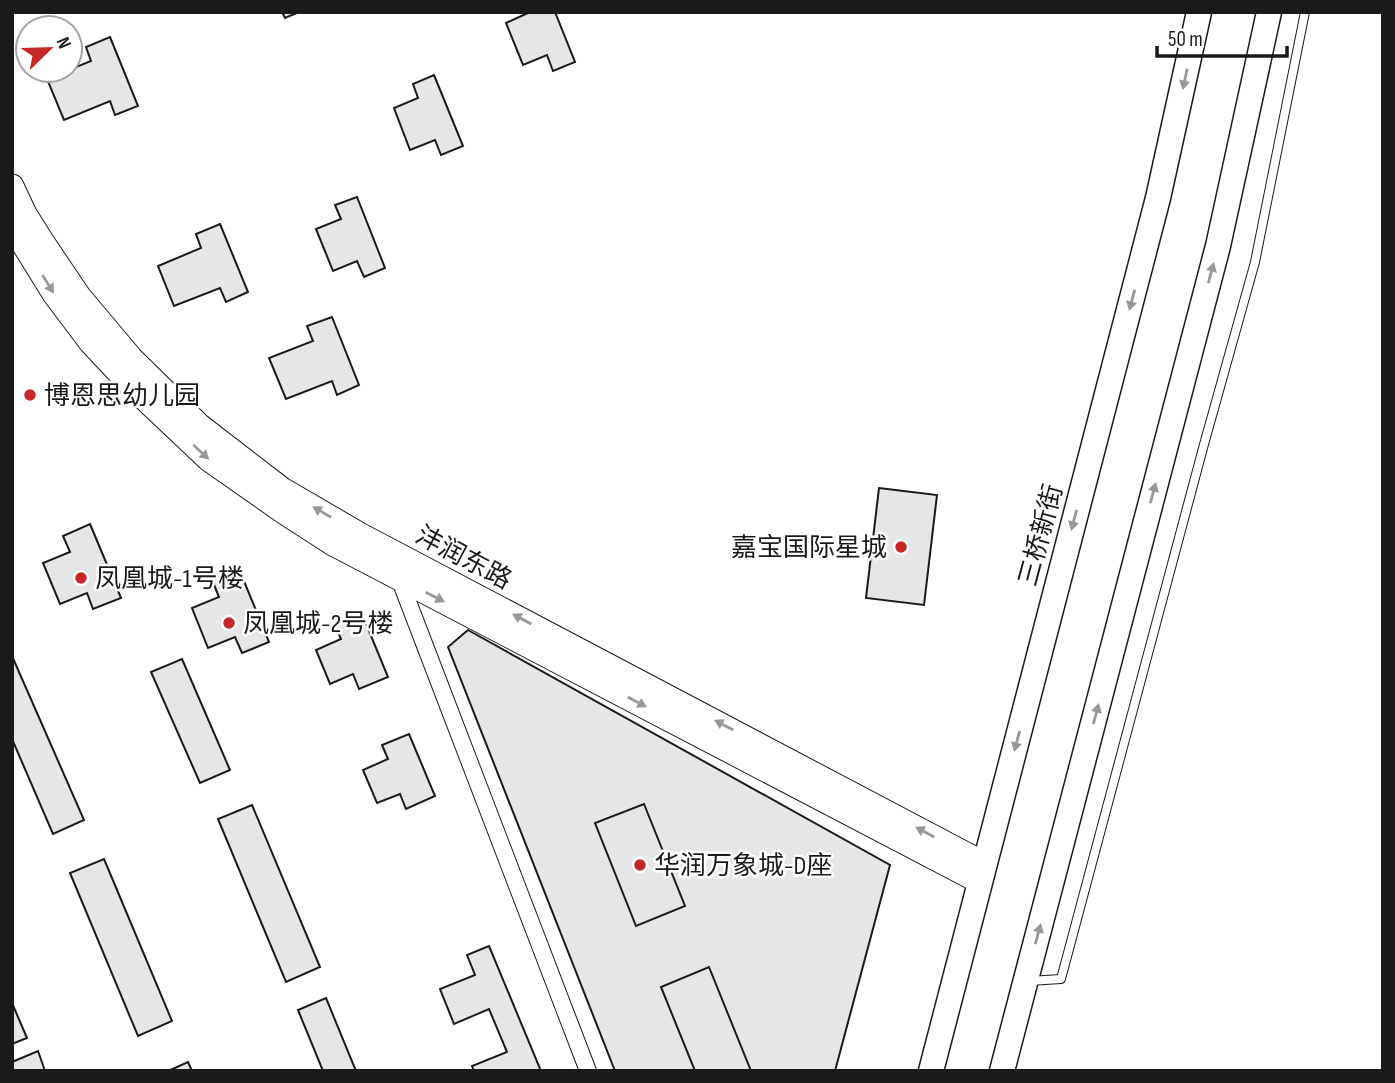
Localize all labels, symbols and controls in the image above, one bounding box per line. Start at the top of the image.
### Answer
north arrow [14,14,84,84]
scale bar [1157,14,1286,58]
text: 50 m [1168,27,1203,52]
text: N [51,34,76,52]
one-way arrow [1179,68,1190,90]
one-way arrow [1206,262,1217,284]
one-way arrow [42,274,54,293]
one-way arrow [1126,289,1137,311]
place label: 博恩思幼儿园 [44,381,200,412]
marker: 博恩思幼儿园 [22,387,38,403]
one-way arrow [192,443,209,459]
street label: 三桥新街 [1013,481,1070,590]
one-way arrow [1148,482,1159,504]
one-way arrow [312,506,331,518]
one-way arrow [1068,510,1079,532]
street label: 沣润东路 [410,520,516,596]
place label: 嘉宝国际星城 [731,533,887,564]
marker: 嘉宝国际星城 [893,539,909,555]
place label: 凤凰城-1号楼 [95,564,244,595]
marker: 凤凰城-1号楼 [73,570,89,586]
one-way arrow [425,591,445,603]
place label: 凤凰城-2号楼 [243,609,393,640]
one-way arrow [512,614,532,625]
marker: 凤凰城-2号楼 [221,615,237,631]
one-way arrow [627,696,647,708]
one-way arrow [1091,702,1102,724]
one-way arrow [714,719,734,731]
one-way arrow [1011,730,1022,752]
one-way arrow [915,826,934,838]
place label: 华润万象城-D座 [654,851,832,882]
marker: 华润万象城-D座 [632,857,648,873]
one-way arrow [1033,922,1044,944]

